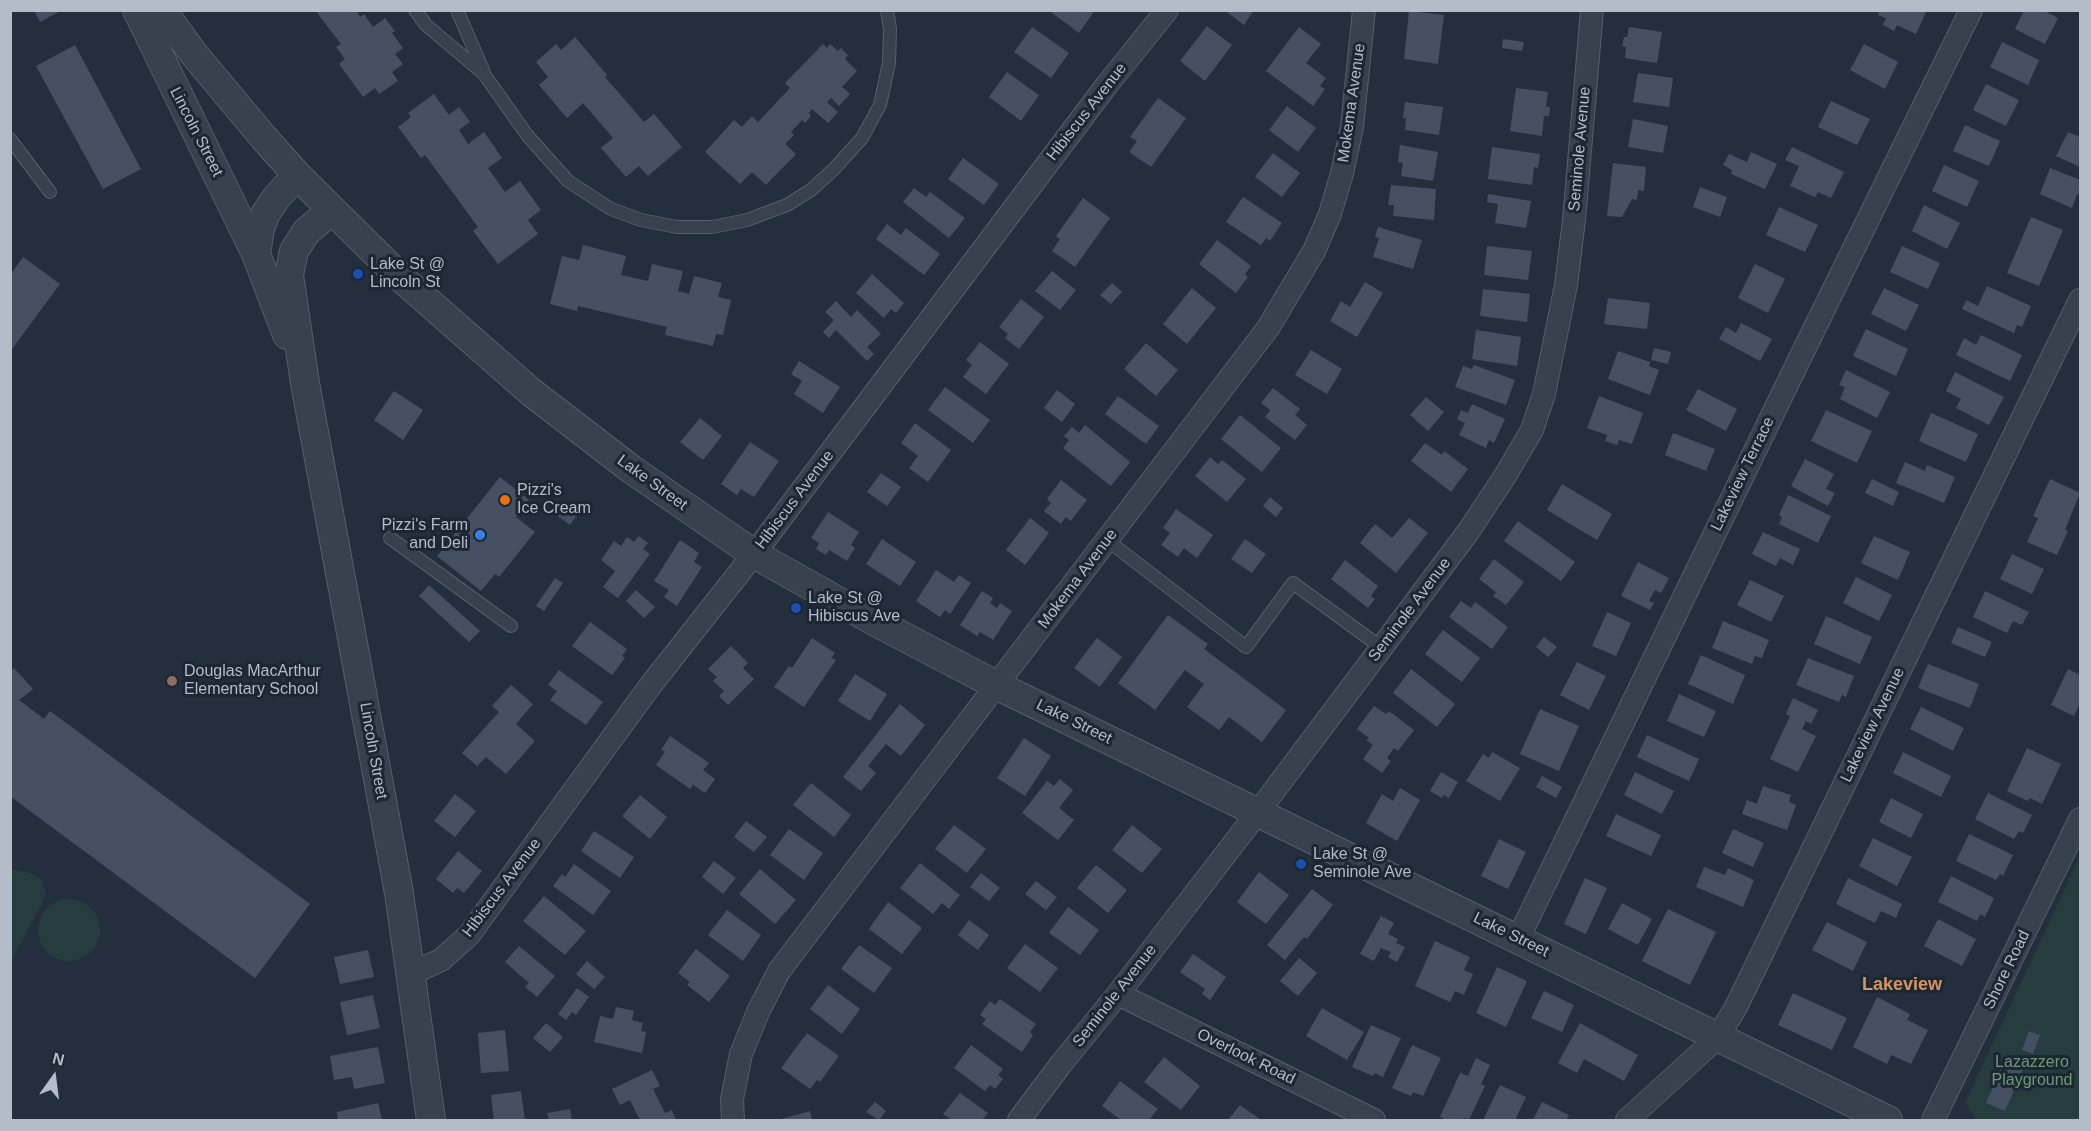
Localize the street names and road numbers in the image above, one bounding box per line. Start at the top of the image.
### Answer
street label: Mokema Avenue [1334,42,1370,164]
street label: Hibiscus Avenue [1043,59,1131,165]
street label: Lincoln Street [165,84,227,180]
street label: Seminole Avenue [1565,86,1595,212]
street label: Lakeview Terrace [1707,414,1779,534]
street label: Hibiscus Avenue [752,447,838,553]
street label: Lake Street [613,451,691,515]
street label: Mokema Avenue [1034,525,1122,633]
street label: Seminole Avenue [1365,554,1455,666]
street label: Lakeview Avenue [1837,665,1909,785]
street label: Lake Street [1033,695,1115,749]
street label: Lincoln Street [355,701,391,801]
street label: Hibiscus Avenue [459,835,545,941]
street label: Lake Street [1470,908,1552,962]
street label: Shore Road [1980,927,2034,1013]
street label: Seminole Avenue [1069,941,1161,1051]
street label: Overlook Road [1194,1025,1298,1089]

